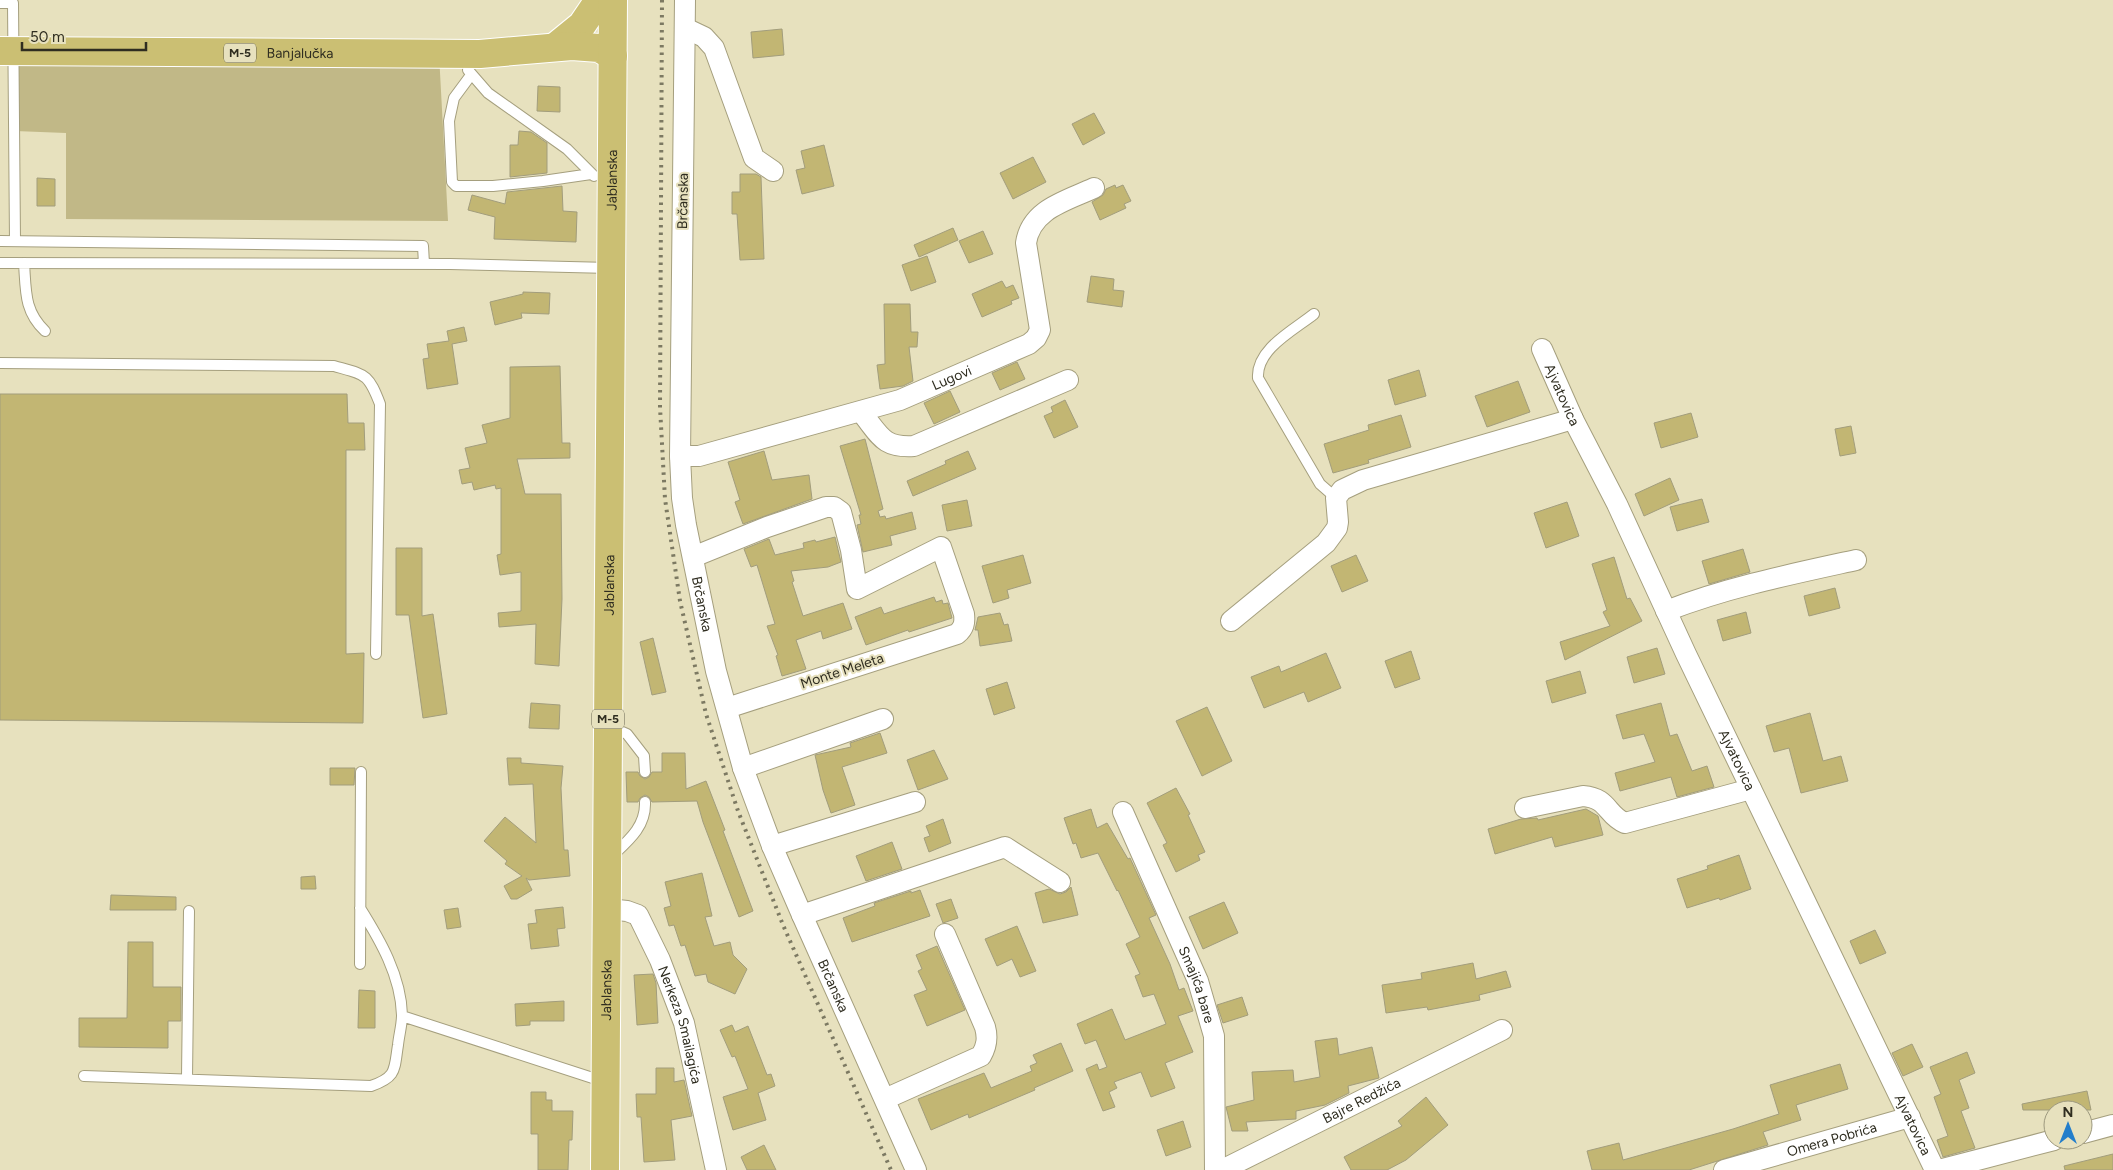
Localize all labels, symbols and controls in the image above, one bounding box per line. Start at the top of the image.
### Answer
scale bar [22,20,146,52]
text: 50 m [30,28,65,46]
road number: M-5 [224,44,256,62]
street label: Banjalučka [267,44,333,62]
street label: Jablanska [603,149,620,211]
street label: Brčanska [674,173,692,229]
street label: Lugovi [929,361,974,394]
street label: Ajvatovica [1541,361,1584,429]
street label: Jablanska [600,554,618,616]
street label: Brčanska [688,575,716,633]
street label: Monte Meleta [798,650,886,692]
road number: M-5 [592,710,624,729]
street label: Ajvatovica [1715,727,1759,793]
street label: Smajića bare [1175,944,1218,1025]
street label: Brčanska [814,957,853,1015]
street label: Jablanska [598,959,615,1021]
street label: Nerkeza Smailagića [655,963,705,1085]
street label: Bajre Redžića [1320,1074,1403,1127]
street label: Ajvatovica [1891,1091,1935,1158]
north arrow [2043,1100,2093,1150]
text: N [2063,1104,2073,1121]
street label: Omera Pobrića [1785,1118,1879,1160]

